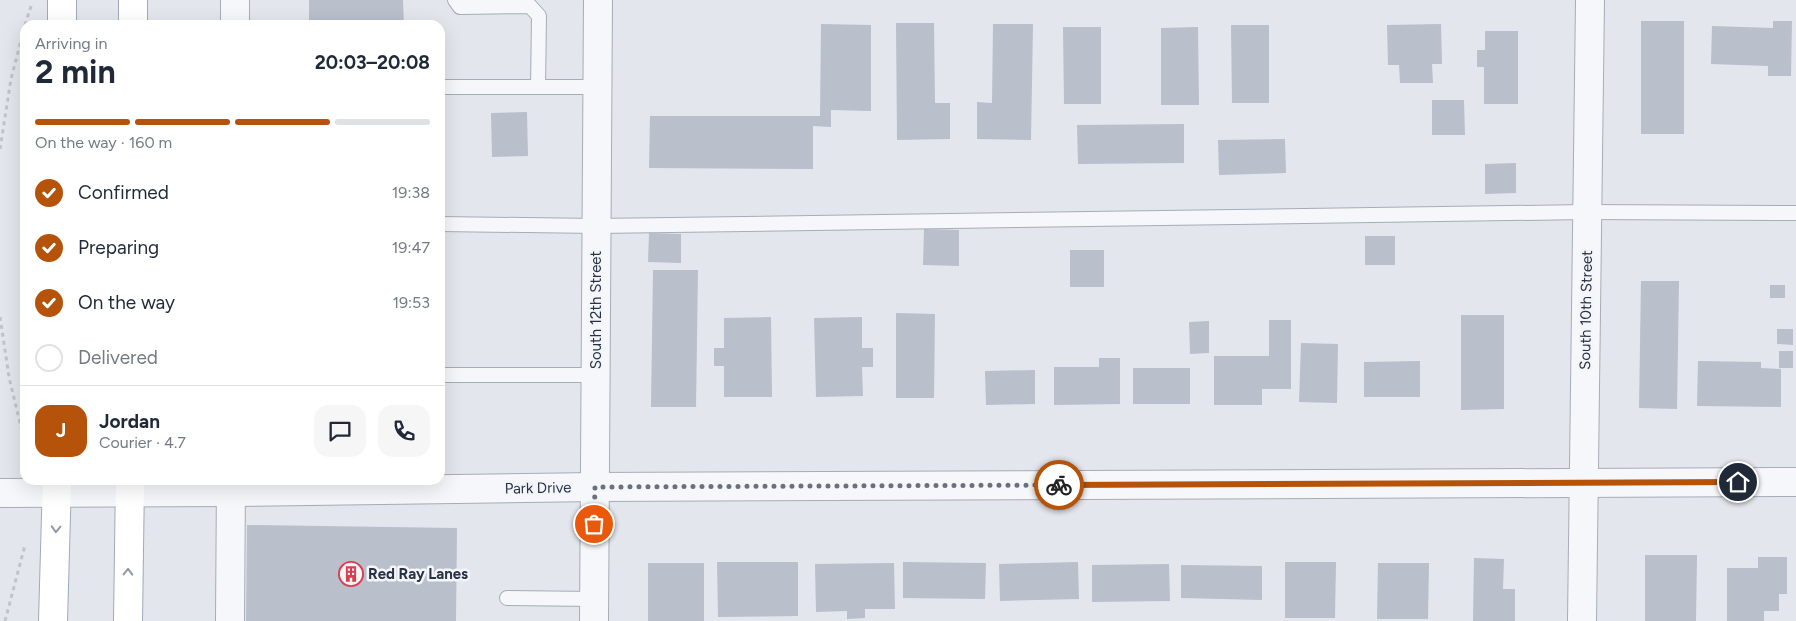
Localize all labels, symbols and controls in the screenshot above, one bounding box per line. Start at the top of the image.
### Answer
text: Arriving in [35,34,107,53]
text: 20:03–20:08 [315,51,430,74]
text: 2 min [35,53,116,91]
text: On the way · 160 m [35,133,172,152]
icon: check [35,179,63,207]
text: Confirmed [78,181,169,204]
text: 19:38 [392,183,430,202]
icon: check [35,234,63,262]
text: Preparing [78,236,159,259]
text: 19:47 [392,238,430,257]
street label: South 12th Street [587,250,605,369]
street label: South 10th Street [1576,250,1596,370]
icon: check [35,289,63,317]
text: On the way [78,291,175,314]
text: 19:53 [392,293,430,312]
text: Delivered [78,346,158,369]
button: chat [314,405,366,457]
button: phone [378,405,430,457]
text: Jordan [99,410,160,433]
text: J [56,419,66,442]
text: Courier · 4.7 [99,433,186,452]
courier [1034,460,1084,510]
pin [1717,461,1759,503]
icon: home [1724,468,1752,496]
icon: bike [1045,471,1073,499]
street label: Park Drive [504,478,572,498]
pin [573,503,615,545]
icon: bag [580,510,608,538]
one-way arrow [51,525,61,533]
building icon: Red Ray Lanes [338,561,364,587]
place label: Red Ray Lanes [368,565,468,583]
one-way arrow [123,568,133,576]

